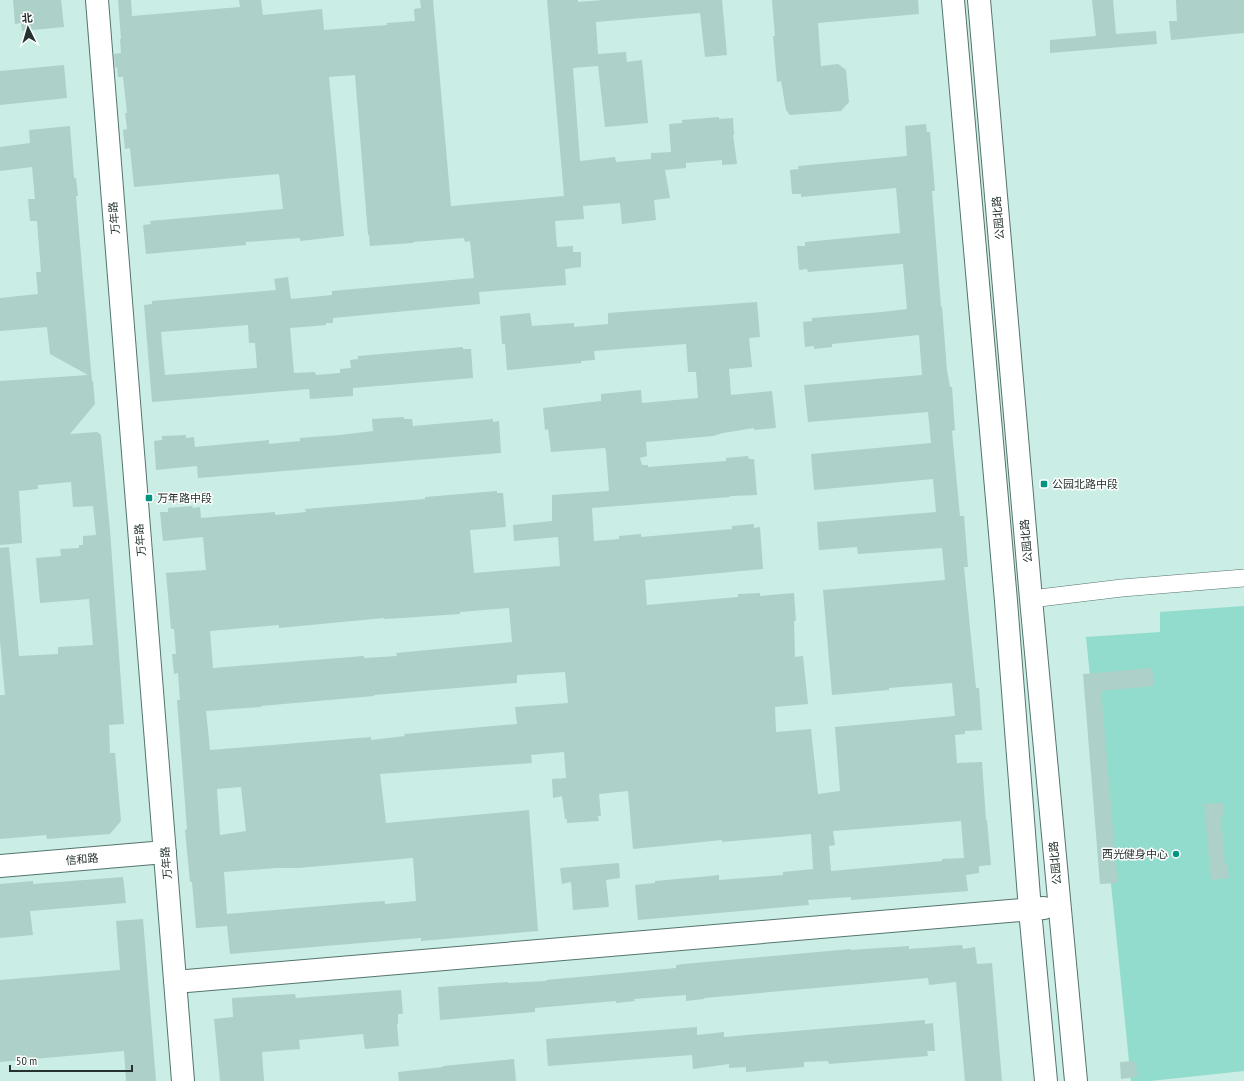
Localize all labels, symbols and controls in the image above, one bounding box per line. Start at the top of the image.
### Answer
north arrow [8,8,48,48]
text: 北 [21,11,33,25]
street label: 公园北路 [989,195,1007,241]
street label: 万年路 [106,201,122,235]
place label: 公园北路中段 [1052,477,1118,491]
marker: 公园北路中段 [1039,479,1049,489]
place label: 万年路中段 [157,491,212,505]
marker: 万年路中段 [144,493,154,503]
street label: 公园北路 [1017,518,1035,564]
street label: 万年路 [132,523,148,557]
street label: 公园北路 [1046,840,1064,886]
street label: 万年路 [158,846,174,880]
place label: 西光健身中心 [1102,847,1168,861]
marker: 西光健身中心 [1171,849,1181,859]
street label: 信和路 [65,851,99,867]
scale bar [10,1047,132,1073]
text: 50 m [16,1053,37,1068]

